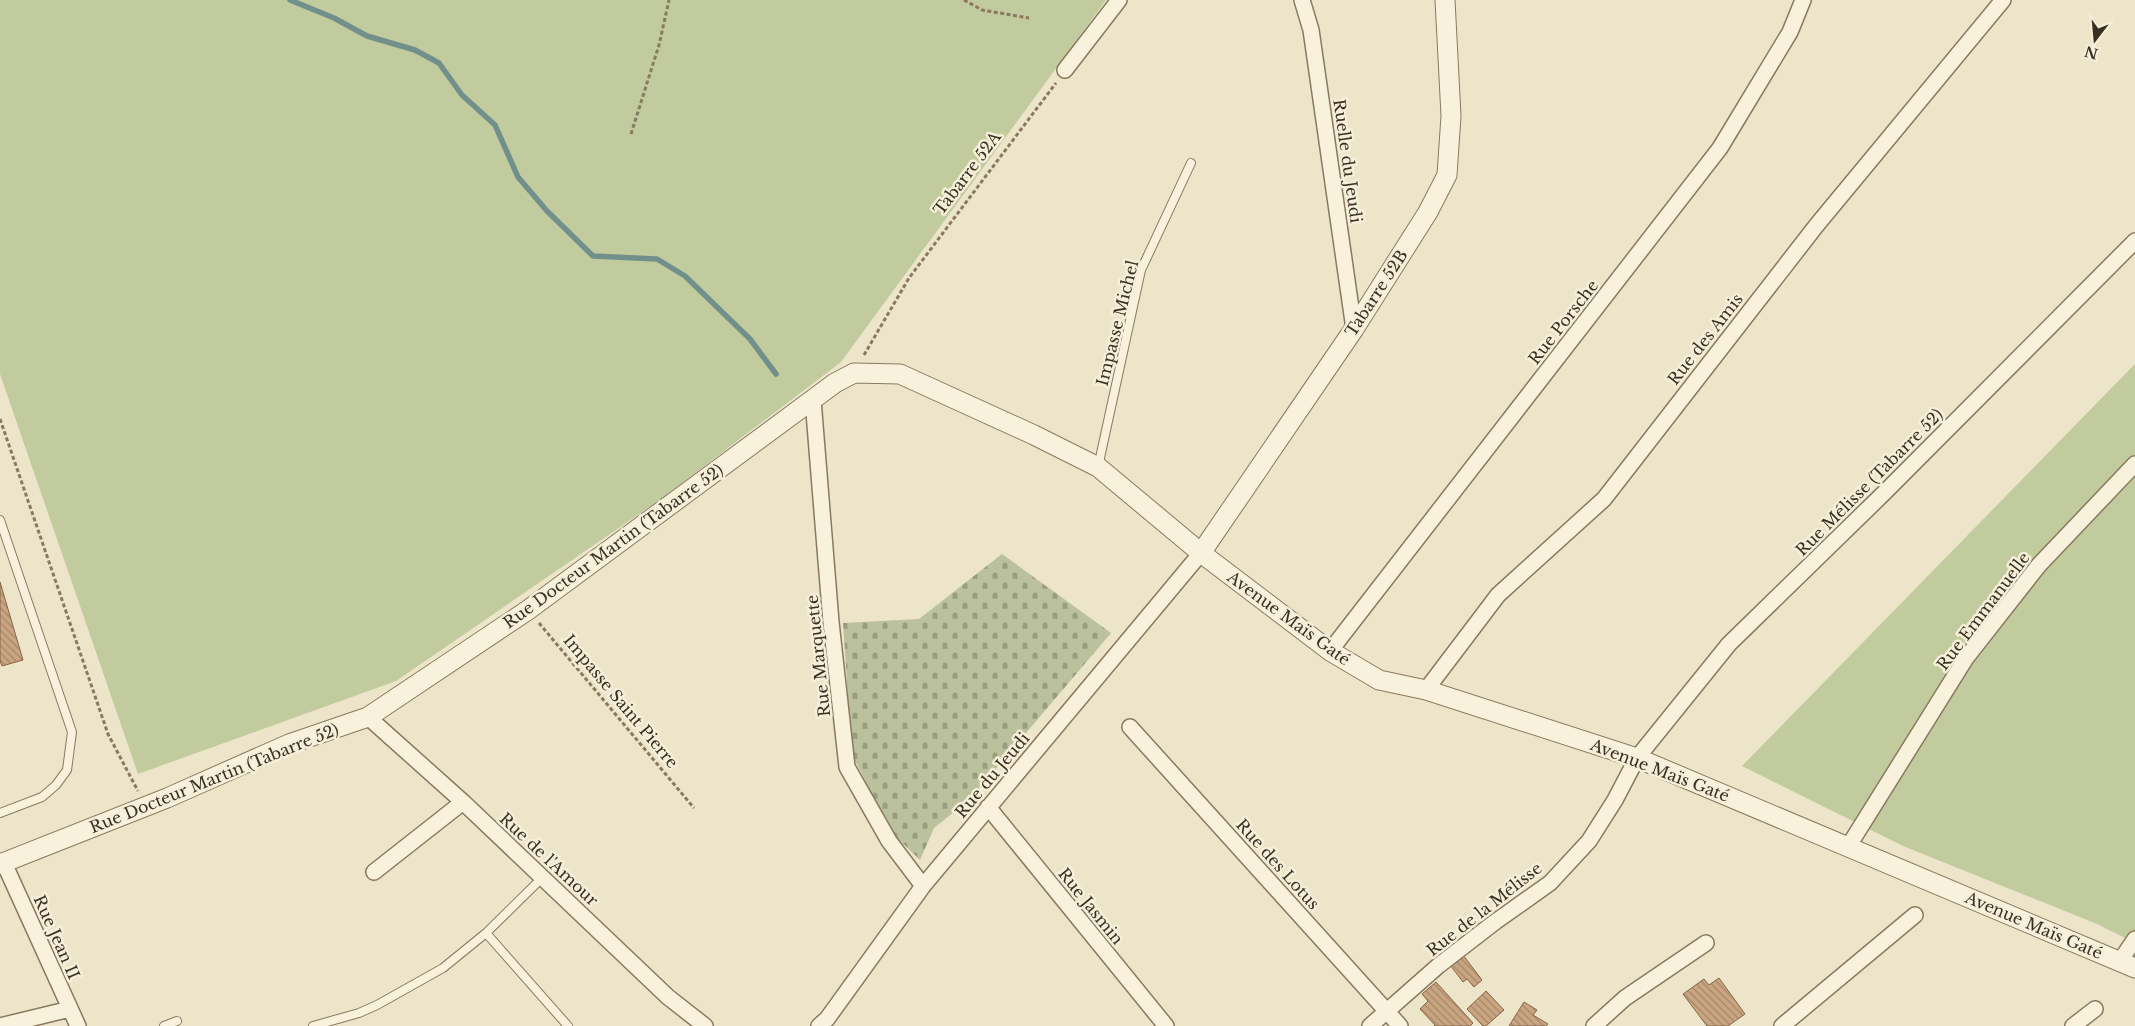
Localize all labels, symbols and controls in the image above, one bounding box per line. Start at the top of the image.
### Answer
north arrow [2070,15,2120,65]
text: N [2083,42,2100,63]
street label: Ruelle du Jeudi [1329,98,1367,225]
street label: Tabarre 52A [929,127,1005,219]
street label: Tabarre 52B [1341,246,1411,340]
street label: Impasse Michel [1092,258,1142,388]
street label: Rue Porsche [1524,276,1602,368]
street label: Rue des Amis [1663,289,1747,389]
street label: Rue Mélisse (Tabarre 52) [1791,404,1947,560]
street label: Rue Docteur Martin (Tabarre 52) [499,459,727,633]
street label: Rue Emmanuelle [1932,548,2034,674]
street label: Avenue Maïs Gaté [1223,566,1354,669]
street label: Rue Marquette [802,594,834,718]
street label: Impasse Saint Pierre [559,630,683,772]
street label: Rue Docteur Martin (Tabarre 52) [87,719,341,837]
street label: Rue du Jeudi [951,728,1034,822]
street label: Avenue Maïs Gaté [1587,734,1732,806]
street label: Rue de l'Amour [496,808,603,910]
street label: Rue des Lotus [1232,815,1324,913]
street label: Rue de la Mélisse [1422,858,1546,960]
street label: Rue Jasmin [1054,864,1128,948]
street label: Avenue Maïs Gaté [1961,887,2106,963]
street label: Rue Jean II [30,892,84,982]

